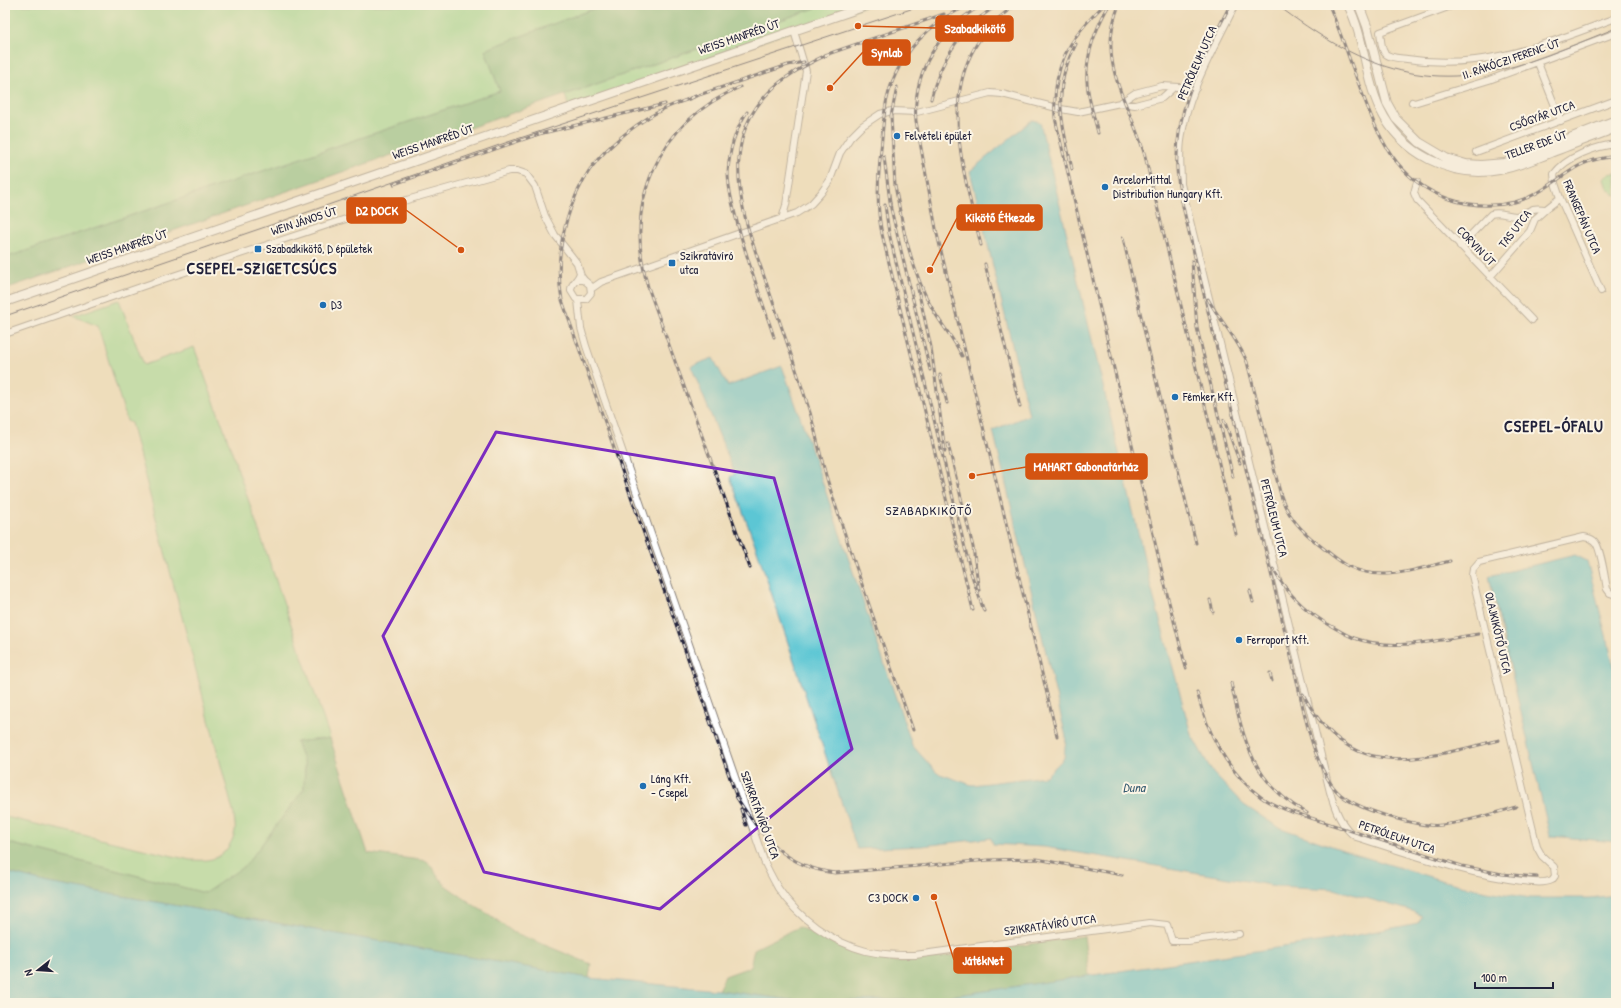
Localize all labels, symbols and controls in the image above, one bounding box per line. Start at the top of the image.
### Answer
street label: WEISS MANFRÉD ÚT [696,15,782,58]
callout: Szabadkikötő [936,16,1013,41]
text: Szabadkikötő [945,19,1006,37]
street label: PETRÓLEUM UTCA [1173,23,1221,103]
street label: II. RÁKÓCZI FERENC ÚT [1460,34,1562,83]
callout: Synlab [863,40,910,65]
text: Synlab [871,43,903,62]
street label: CSŐGYÁR UTCA [1507,96,1577,135]
street label: WEISS MANFRÉD ÚT [390,120,476,163]
street label: TELLER EDE ÚT [1503,125,1569,164]
place label: Felvételi épület [904,127,972,144]
marker: Felvételi épület [892,131,902,141]
place label: ArcelorMittal Distribution Hungary Kft. [1113,171,1223,202]
street label: FRANGEPÁN UTCA [1559,176,1606,256]
marker: ArcelorMittal Distribution Hungary Kft. [1100,182,1110,192]
callout: D2 DOCK [347,198,406,223]
text: D2 DOCK [356,201,398,219]
street label: WEIN JÁNOS ÚT [269,202,339,239]
callout: Kikötő Étkezde [957,205,1042,230]
street label: TAS UTCA [1494,206,1535,251]
text: Kikötő Étkezde [965,208,1036,226]
street label: CORVIN ÚT [1453,222,1500,270]
street label: WEISS MANFRÉD ÚT [84,225,170,268]
place label: Szabadkikötő, D épületek [266,240,372,257]
marker: Szabadkikötő, D épületek [253,244,263,254]
place label: Szikratávíró utca [680,247,734,278]
district label: CSEPEL-SZIGETCSÚCS [187,257,337,279]
marker: Szikratávíró utca [667,258,677,268]
place label: D3 [331,296,342,313]
marker: D3 [318,300,328,310]
place label: Fémker Kft. [1182,388,1235,405]
marker: Fémker Kft. [1170,392,1180,402]
district label: CSEPEL-ÓFALU [1504,415,1604,437]
callout: MAHART Gabonatárház [1026,454,1147,479]
text: MAHART Gabonatárház [1033,457,1139,475]
street label: PETRÓLEUM UTCA [1257,477,1292,559]
district label: SZABADKIKÖTŐ [885,501,973,519]
street label: OLAJKIKÖTŐ UTCA [1481,590,1516,675]
place label: Ferroport Kft. [1246,631,1309,648]
marker: Ferroport Kft. [1234,635,1244,645]
street label: SZIKRATÁVÍRÓ UTCA [737,768,784,861]
place label: Láng Kft. - Csepel [651,770,691,801]
water label: Duna [1123,778,1147,796]
marker: Láng Kft. - Csepel [638,781,648,791]
street label: PETRÓLEUM UTCA [1357,816,1438,858]
place label: C3 DOCK [868,889,909,906]
marker: C3 DOCK [911,893,921,903]
street label: SZIKRATÁVÍRÓ UTCA [1003,910,1097,939]
callout: JátékNet [954,948,1011,973]
north arrow [18,950,58,990]
text: JátékNet [962,951,1004,969]
scale bar [1475,964,1553,990]
text: N [21,968,36,978]
text: 100 m [1481,969,1507,986]

